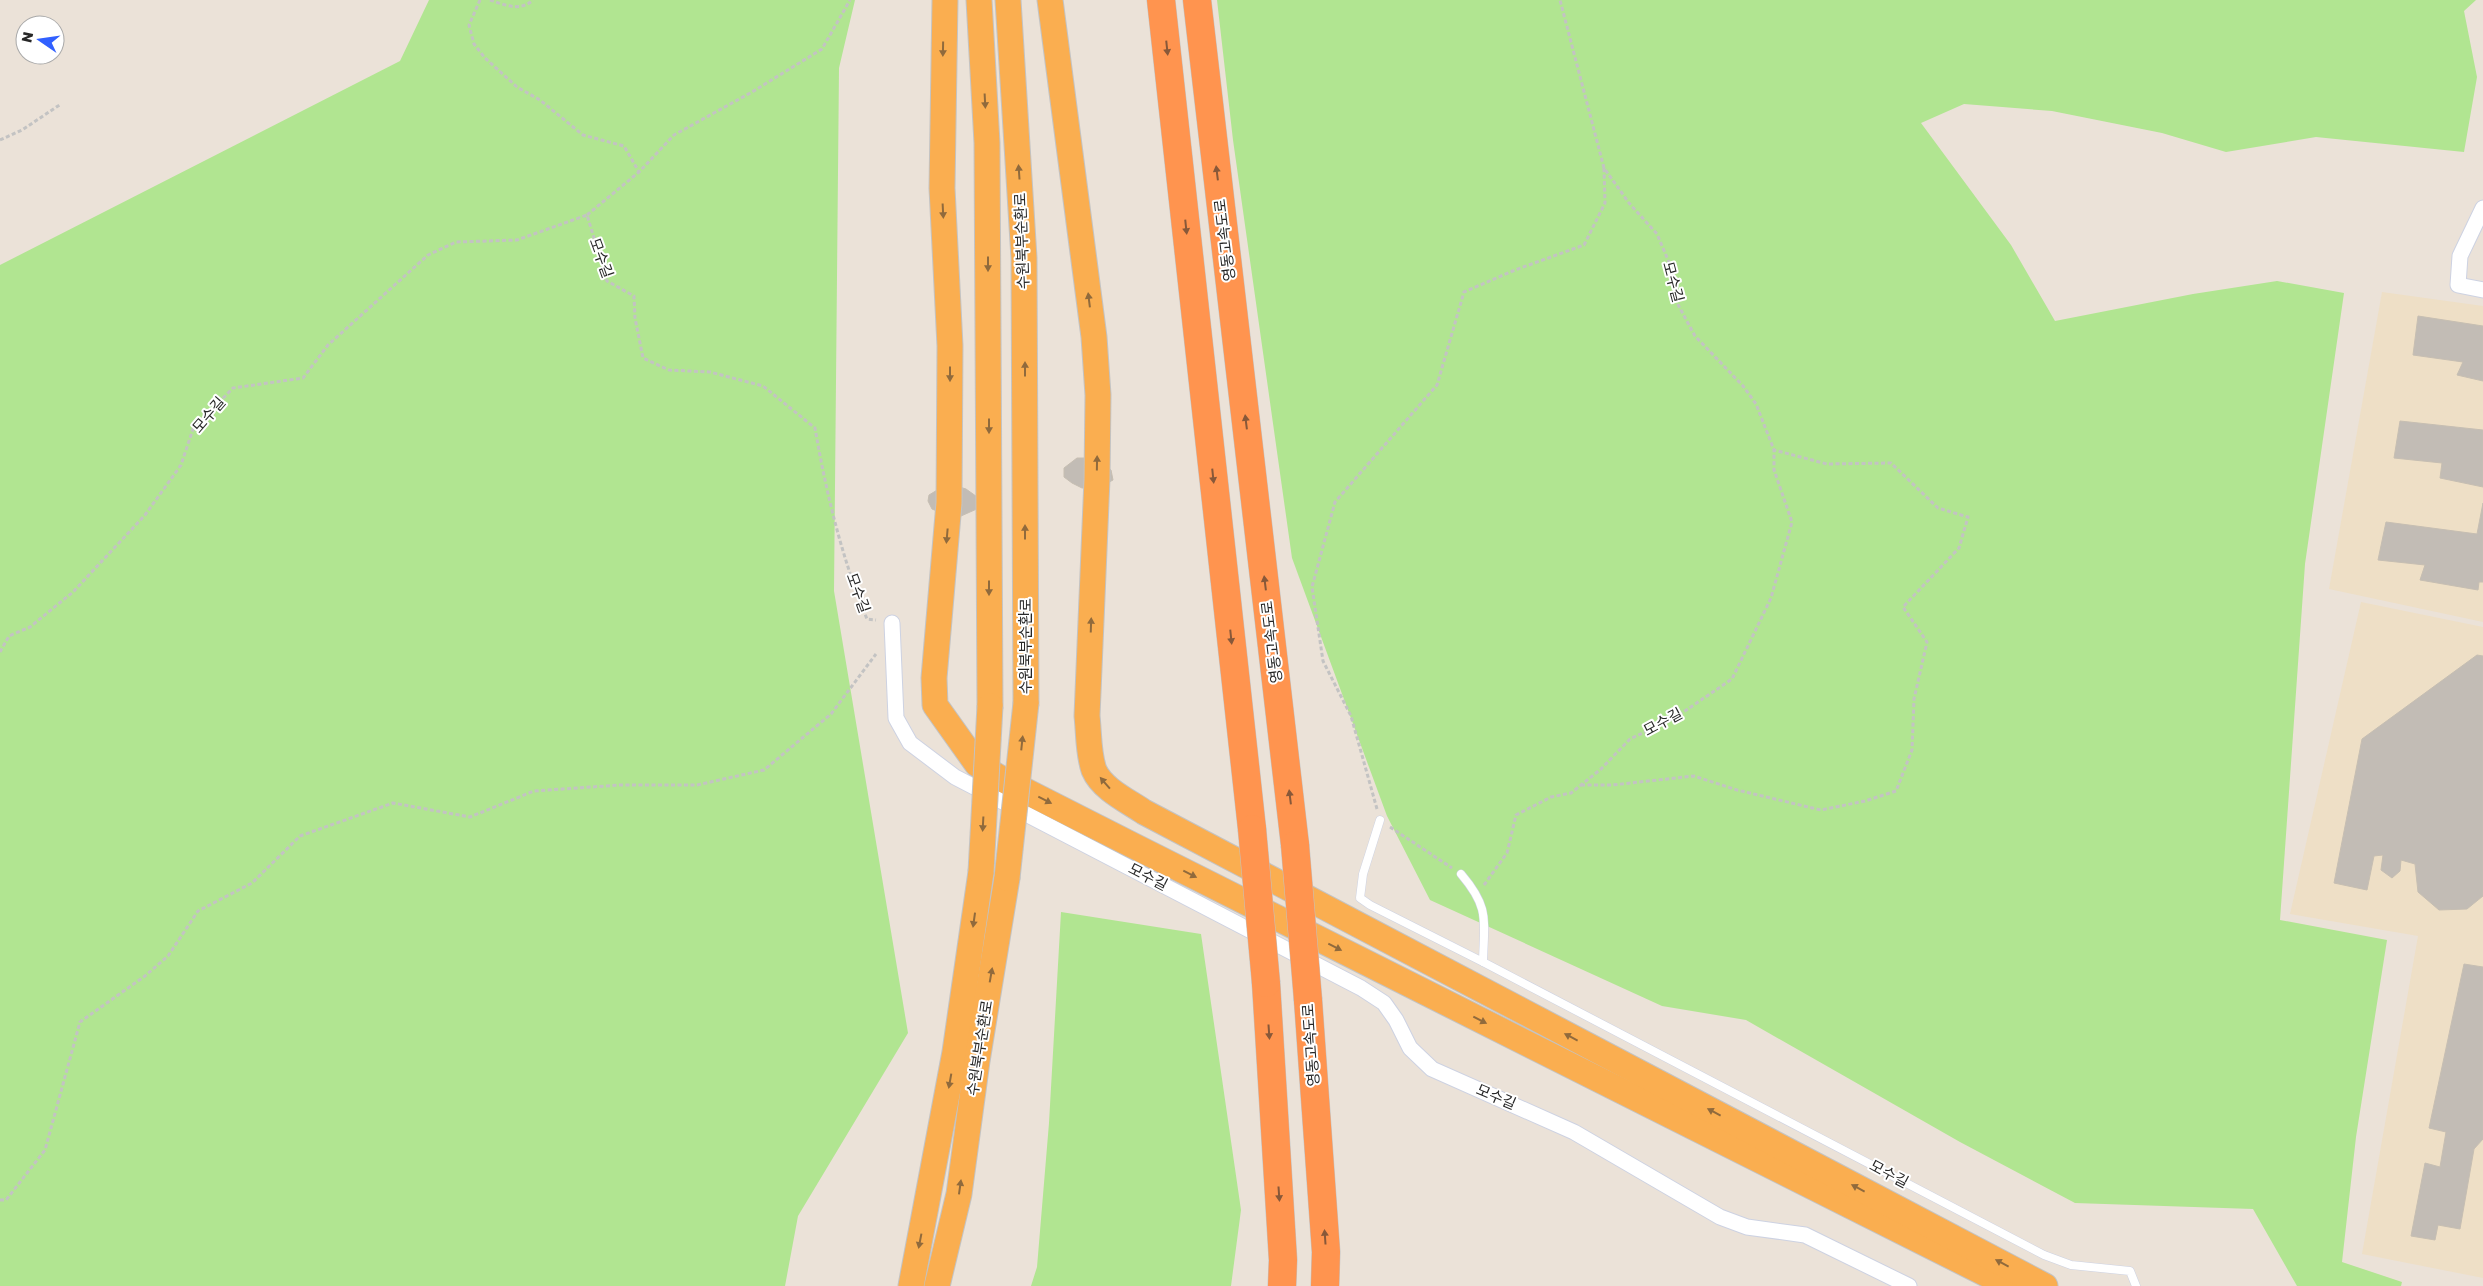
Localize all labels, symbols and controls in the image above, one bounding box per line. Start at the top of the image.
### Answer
north arrow [15,15,65,65]
text: N [17,30,36,44]
one-way arrow [939,41,947,57]
one-way arrow [1163,41,1171,57]
one-way arrow [981,93,989,109]
one-way arrow [1015,164,1023,180]
one-way arrow [1213,165,1221,181]
street label: 수원북부순환로 [1010,192,1032,290]
street label: 영동고속도로 [1210,198,1238,282]
one-way arrow [939,203,947,219]
one-way arrow [1182,220,1190,236]
street label: 모수길 [586,235,617,280]
one-way arrow [984,256,992,272]
street label: 모수길 [1660,259,1688,304]
one-way arrow [1085,292,1093,308]
one-way arrow [1021,361,1029,377]
one-way arrow [946,366,954,382]
street label: 모수길 [188,393,229,436]
one-way arrow [1242,413,1250,429]
one-way arrow [985,418,993,434]
one-way arrow [1093,454,1101,470]
one-way arrow [1209,468,1217,484]
one-way arrow [1021,524,1029,540]
one-way arrow [942,528,950,544]
street label: 모수길 [843,570,874,615]
one-way arrow [1261,575,1269,591]
one-way arrow [986,581,994,597]
street label: 수원북부순환로 [1016,598,1034,694]
street label: 영동고속도로 [1257,600,1285,684]
one-way arrow [1087,617,1095,633]
one-way arrow [1227,630,1235,646]
street label: 모수길 [1640,703,1685,739]
one-way arrow [1018,735,1026,751]
one-way arrow [1099,777,1111,789]
one-way arrow [1286,788,1294,804]
one-way arrow [1038,797,1052,805]
one-way arrow [979,817,987,833]
street label: 모수길 [1126,859,1171,894]
one-way arrow [1183,870,1197,878]
one-way arrow [969,912,977,928]
one-way arrow [1328,943,1342,951]
one-way arrow [988,966,996,982]
street label: 수원북부순환로 [963,999,995,1097]
street label: 영동고속도로 [1298,1003,1322,1087]
one-way arrow [1473,1016,1488,1024]
one-way arrow [1266,1024,1274,1040]
one-way arrow [1563,1033,1578,1041]
one-way arrow [945,1073,953,1089]
street label: 모수길 [1474,1080,1519,1112]
one-way arrow [1707,1108,1722,1116]
street label: 모수길 [1867,1155,1912,1191]
one-way arrow [956,1179,964,1195]
one-way arrow [1851,1184,1866,1192]
one-way arrow [1276,1187,1284,1203]
one-way arrow [1320,1229,1328,1245]
one-way arrow [916,1233,924,1248]
one-way arrow [1995,1259,2009,1267]

